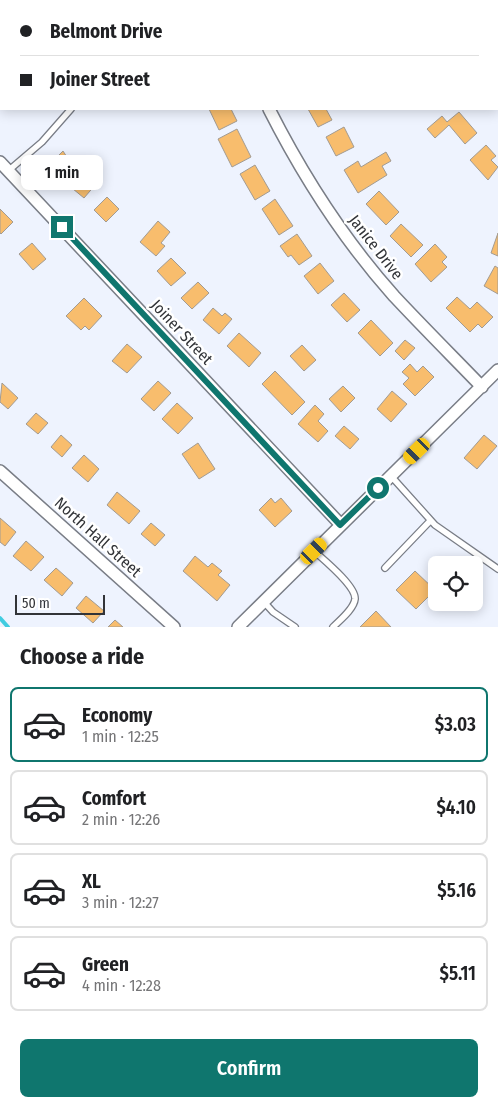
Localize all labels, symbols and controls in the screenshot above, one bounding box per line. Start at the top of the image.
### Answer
text: Belmont Drive [50,20,162,43]
text: Joiner Street [50,68,150,91]
callout: 1 min [21,154,103,190]
text: 1 min [45,163,79,182]
street label: Janice Drive [345,211,407,283]
route end [51,216,73,238]
street label: Joiner Street [147,296,217,369]
car [400,435,433,467]
route start [367,477,389,499]
street label: North Hall Street [51,493,146,581]
car [298,535,329,567]
map controls [428,556,483,611]
button: locate [428,556,483,611]
scale bar [15,592,105,615]
text: 50 m [22,595,50,612]
text: Choose a ride [20,643,144,670]
icon: car [22,702,67,747]
text: Economy [82,704,152,727]
text: $3.03 [435,713,476,736]
text: 1 min · 12:25 [82,727,159,746]
icon: car [22,785,67,830]
text: Comfort [82,787,146,810]
text: $4.10 [436,796,476,819]
text: 2 min · 12:26 [82,810,160,829]
icon: car [22,868,67,913]
text: XL [82,870,101,893]
text: $5.16 [437,879,476,902]
text: 3 min · 12:27 [82,893,159,912]
icon: car [22,951,67,996]
text: Green [82,953,129,976]
text: $5.11 [440,962,476,985]
text: 4 min · 12:28 [82,976,161,995]
button: Confirm [20,1039,478,1097]

